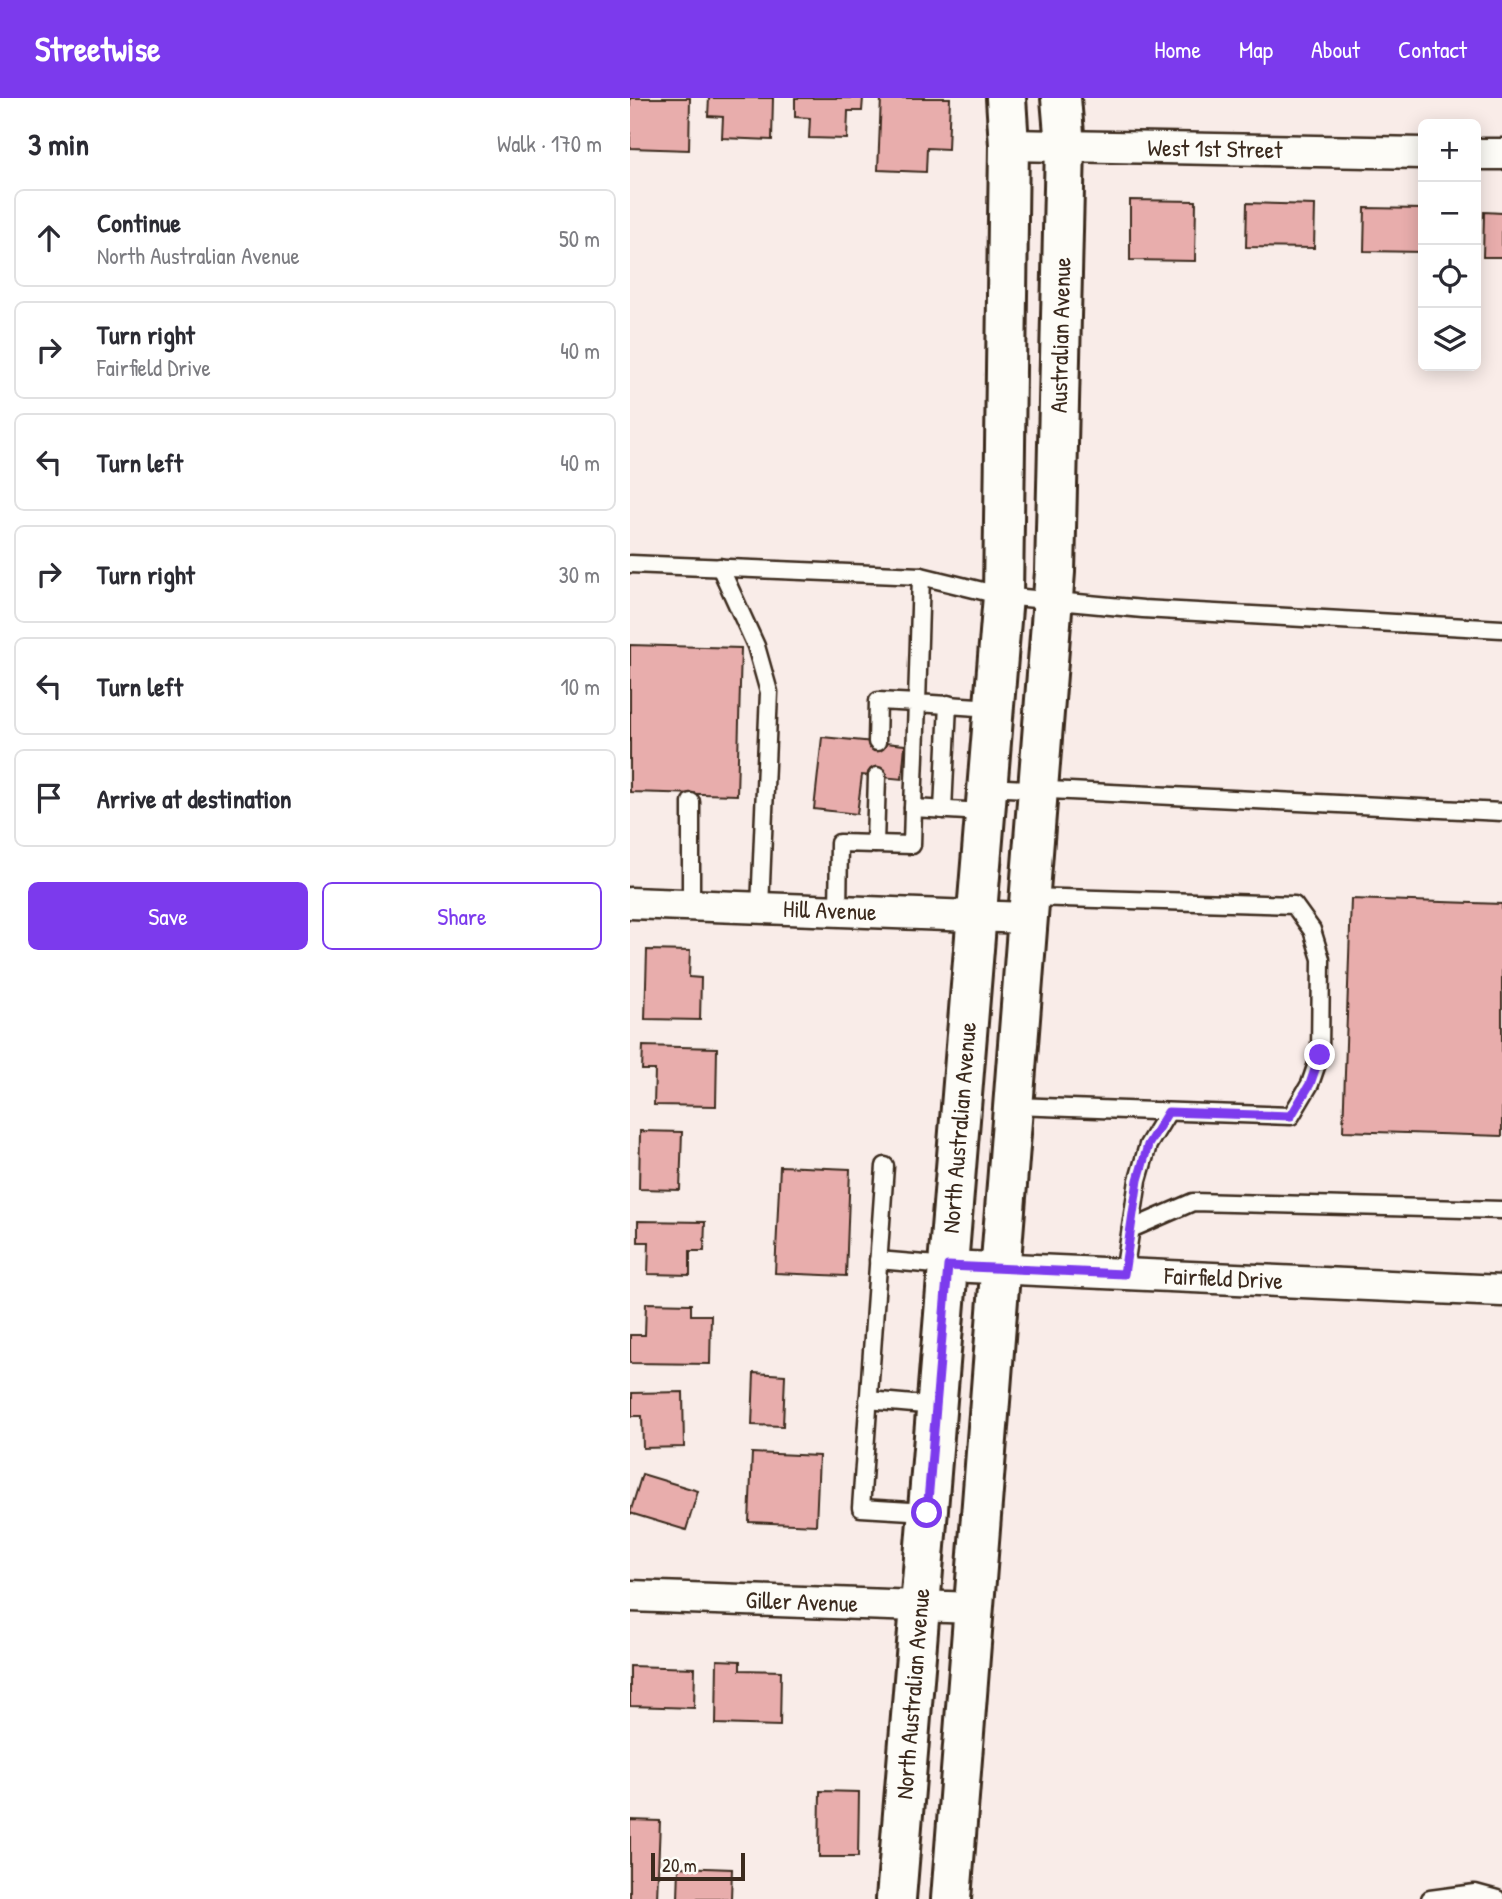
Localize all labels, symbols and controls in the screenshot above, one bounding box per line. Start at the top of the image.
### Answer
text: Streetwise [35,27,160,71]
text: Home [1154,33,1201,65]
text: Map [1239,33,1273,65]
text: About [1311,33,1360,65]
text: Contact [1398,33,1467,65]
map controls [1418,119,1481,371]
button: + [1418,119,1481,182]
text: 3 min [28,124,89,164]
text: Walk · 170 m [497,128,602,159]
street label: West 1st Street [1147,131,1284,165]
button: − [1418,182,1481,245]
text: Continue [97,205,181,240]
icon: ahead [30,219,68,257]
text: 50 m [559,223,600,254]
text: North Australian Avenue [97,240,300,271]
button: locate [1418,245,1481,308]
street label: Australian Avenue [1042,256,1077,413]
button: layers [1418,308,1481,371]
text: Turn right [97,317,195,352]
icon: right [30,331,68,369]
text: 40 m [560,335,600,366]
text: Fairfield Drive [97,352,211,383]
icon: left [30,443,68,481]
text: Turn left [97,445,183,480]
text: 40 m [560,447,600,478]
icon: right [30,555,68,593]
text: Turn right [97,557,195,592]
text: 30 m [558,559,600,590]
icon: left [30,667,68,705]
text: Turn left [97,669,183,704]
text: 10 m [560,671,600,702]
icon: arrive [30,779,68,817]
text: Arrive at destination [97,781,292,816]
button: Save [28,882,308,950]
button: Share [322,882,602,950]
street label: Hill Avenue [783,892,878,927]
street label: North Australian Avenue [934,1020,983,1234]
route end [1304,1039,1335,1070]
street label: Fairfield Drive [1163,1259,1284,1296]
route start [911,1497,942,1528]
street label: Giller Avenue [745,1583,859,1619]
street label: North Australian Avenue [887,1586,937,1800]
scale bar [651,1850,746,1882]
text: 20 m [662,1852,697,1878]

